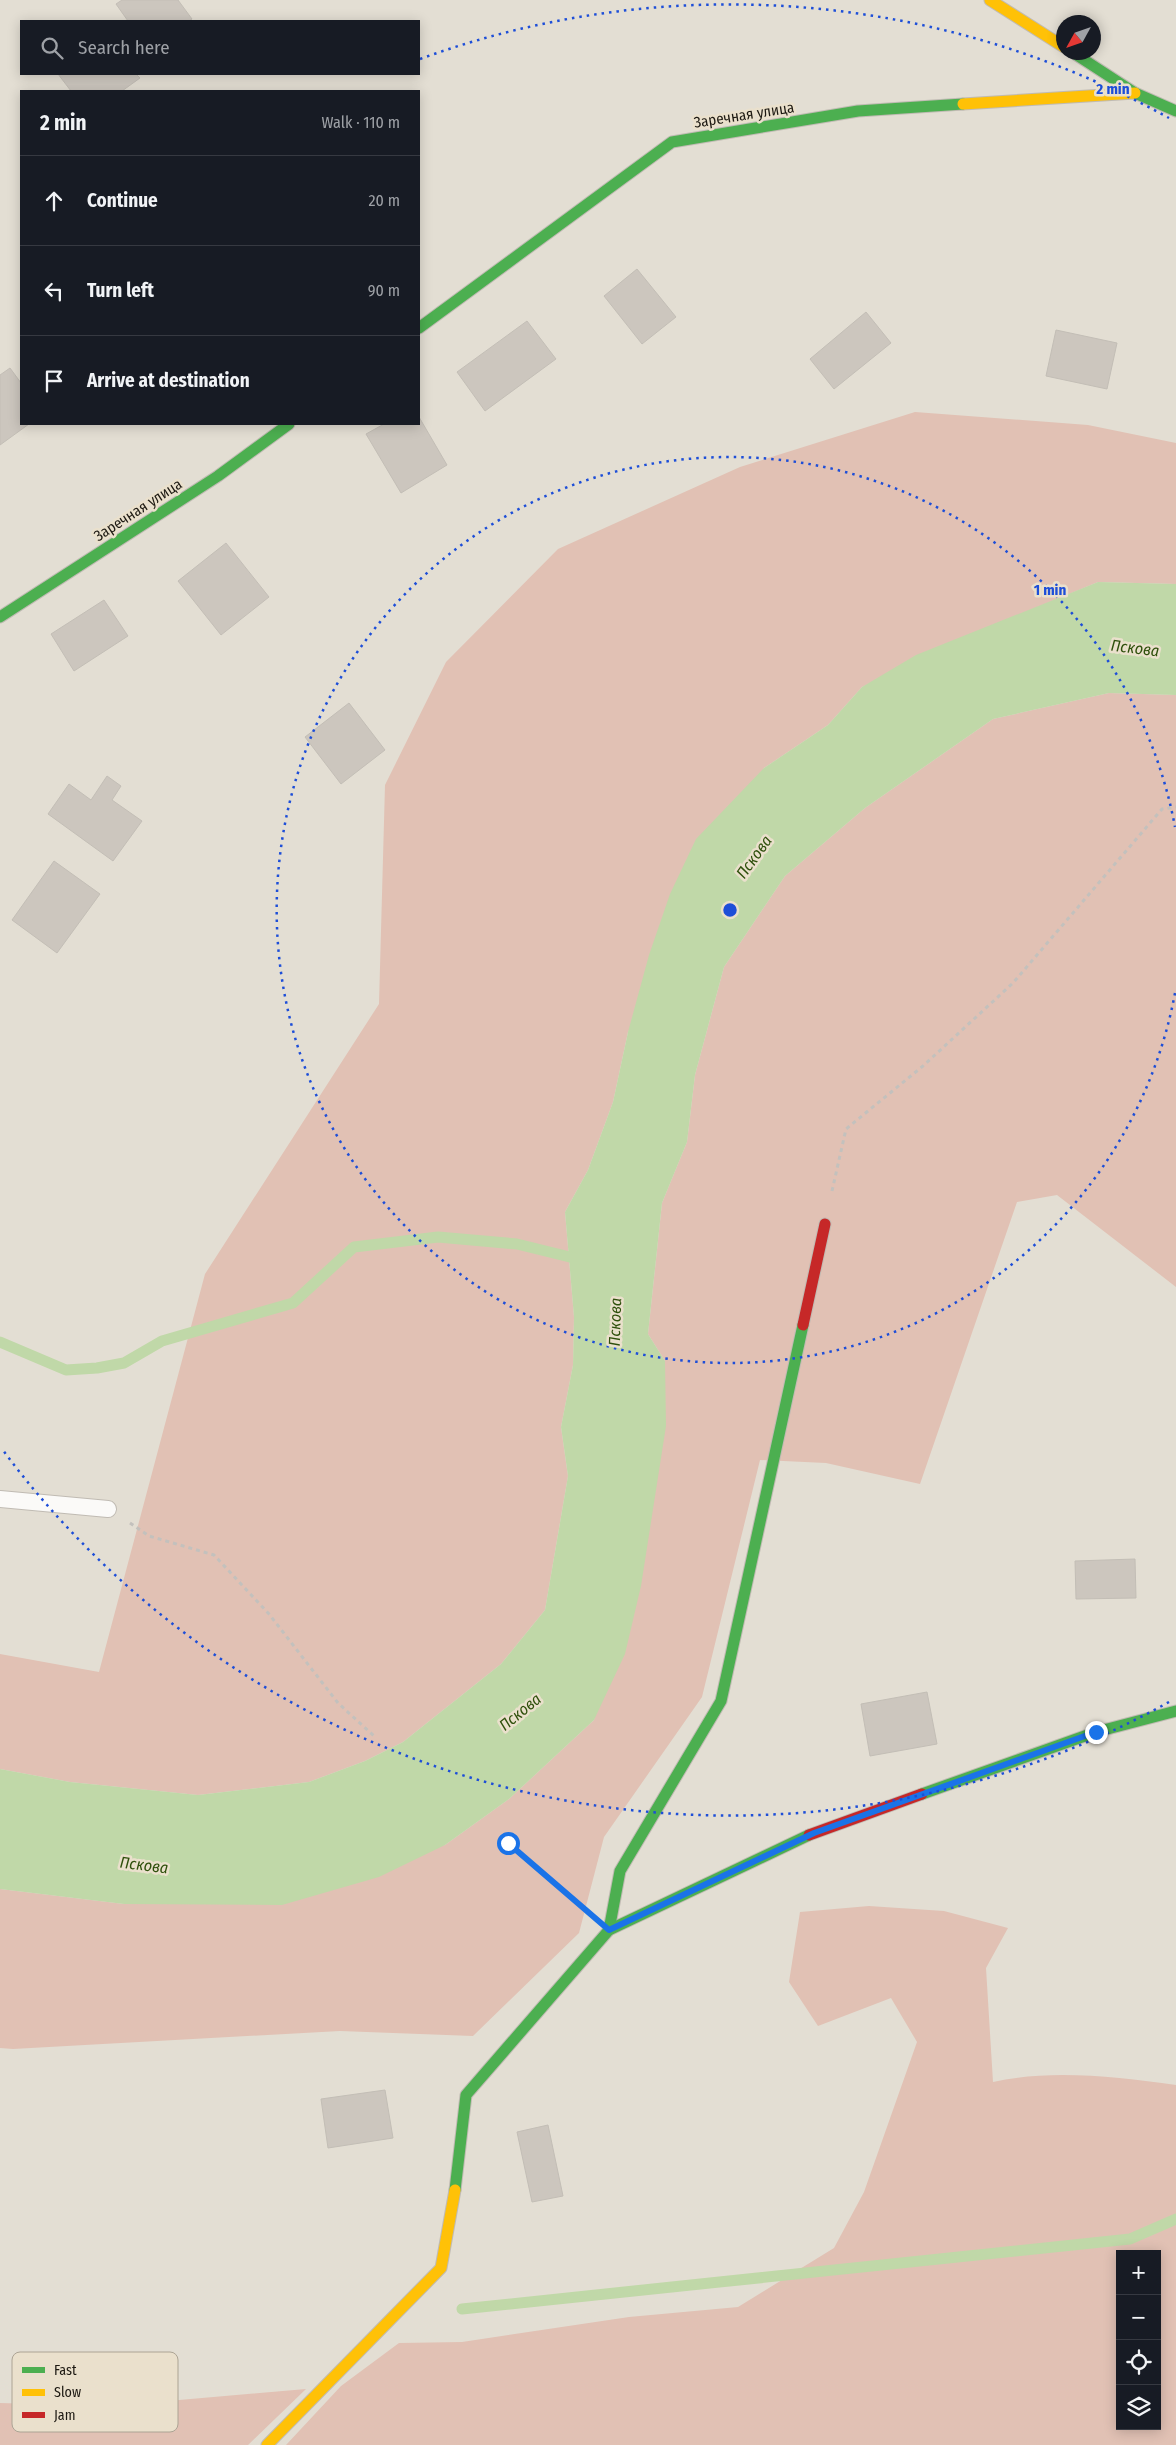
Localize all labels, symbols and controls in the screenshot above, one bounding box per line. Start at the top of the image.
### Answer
north arrow [1056,15,1101,60]
search box [20,20,420,75]
icon: search [38,34,66,62]
text: Search here [78,36,170,59]
text: 2 min [1095,80,1130,98]
street label: Заречная улица [693,98,795,132]
text: 2 min [40,110,87,136]
text: Walk · 110 m [322,113,400,132]
icon: ahead [40,187,68,215]
text: Continue [87,189,158,212]
text: 20 m [369,191,400,210]
icon: left [40,277,68,305]
text: Turn left [87,279,154,302]
text: 90 m [368,281,400,300]
icon: arrive [40,367,68,395]
text: Arrive at destination [87,369,250,392]
street label: Заречная улица [91,475,185,545]
text: 1 min [1034,581,1066,599]
water label: Пскова [1110,636,1160,660]
water label: Пскова [732,832,776,882]
centre of rings [721,901,739,919]
water label: Пскова [605,1297,625,1347]
water label: Пскова [495,1689,545,1735]
route end [1085,1721,1108,1744]
route start [497,1832,520,1855]
water label: Пскова [119,1853,169,1877]
map controls [1116,2250,1161,2430]
button: + [1116,2250,1161,2295]
button: − [1116,2295,1161,2340]
button: locate [1116,2340,1161,2385]
legend [12,2352,178,2432]
text: Fast [54,2362,77,2379]
text: Slow [54,2384,81,2401]
button: layers [1116,2385,1161,2430]
text: Jam [54,2407,75,2424]

